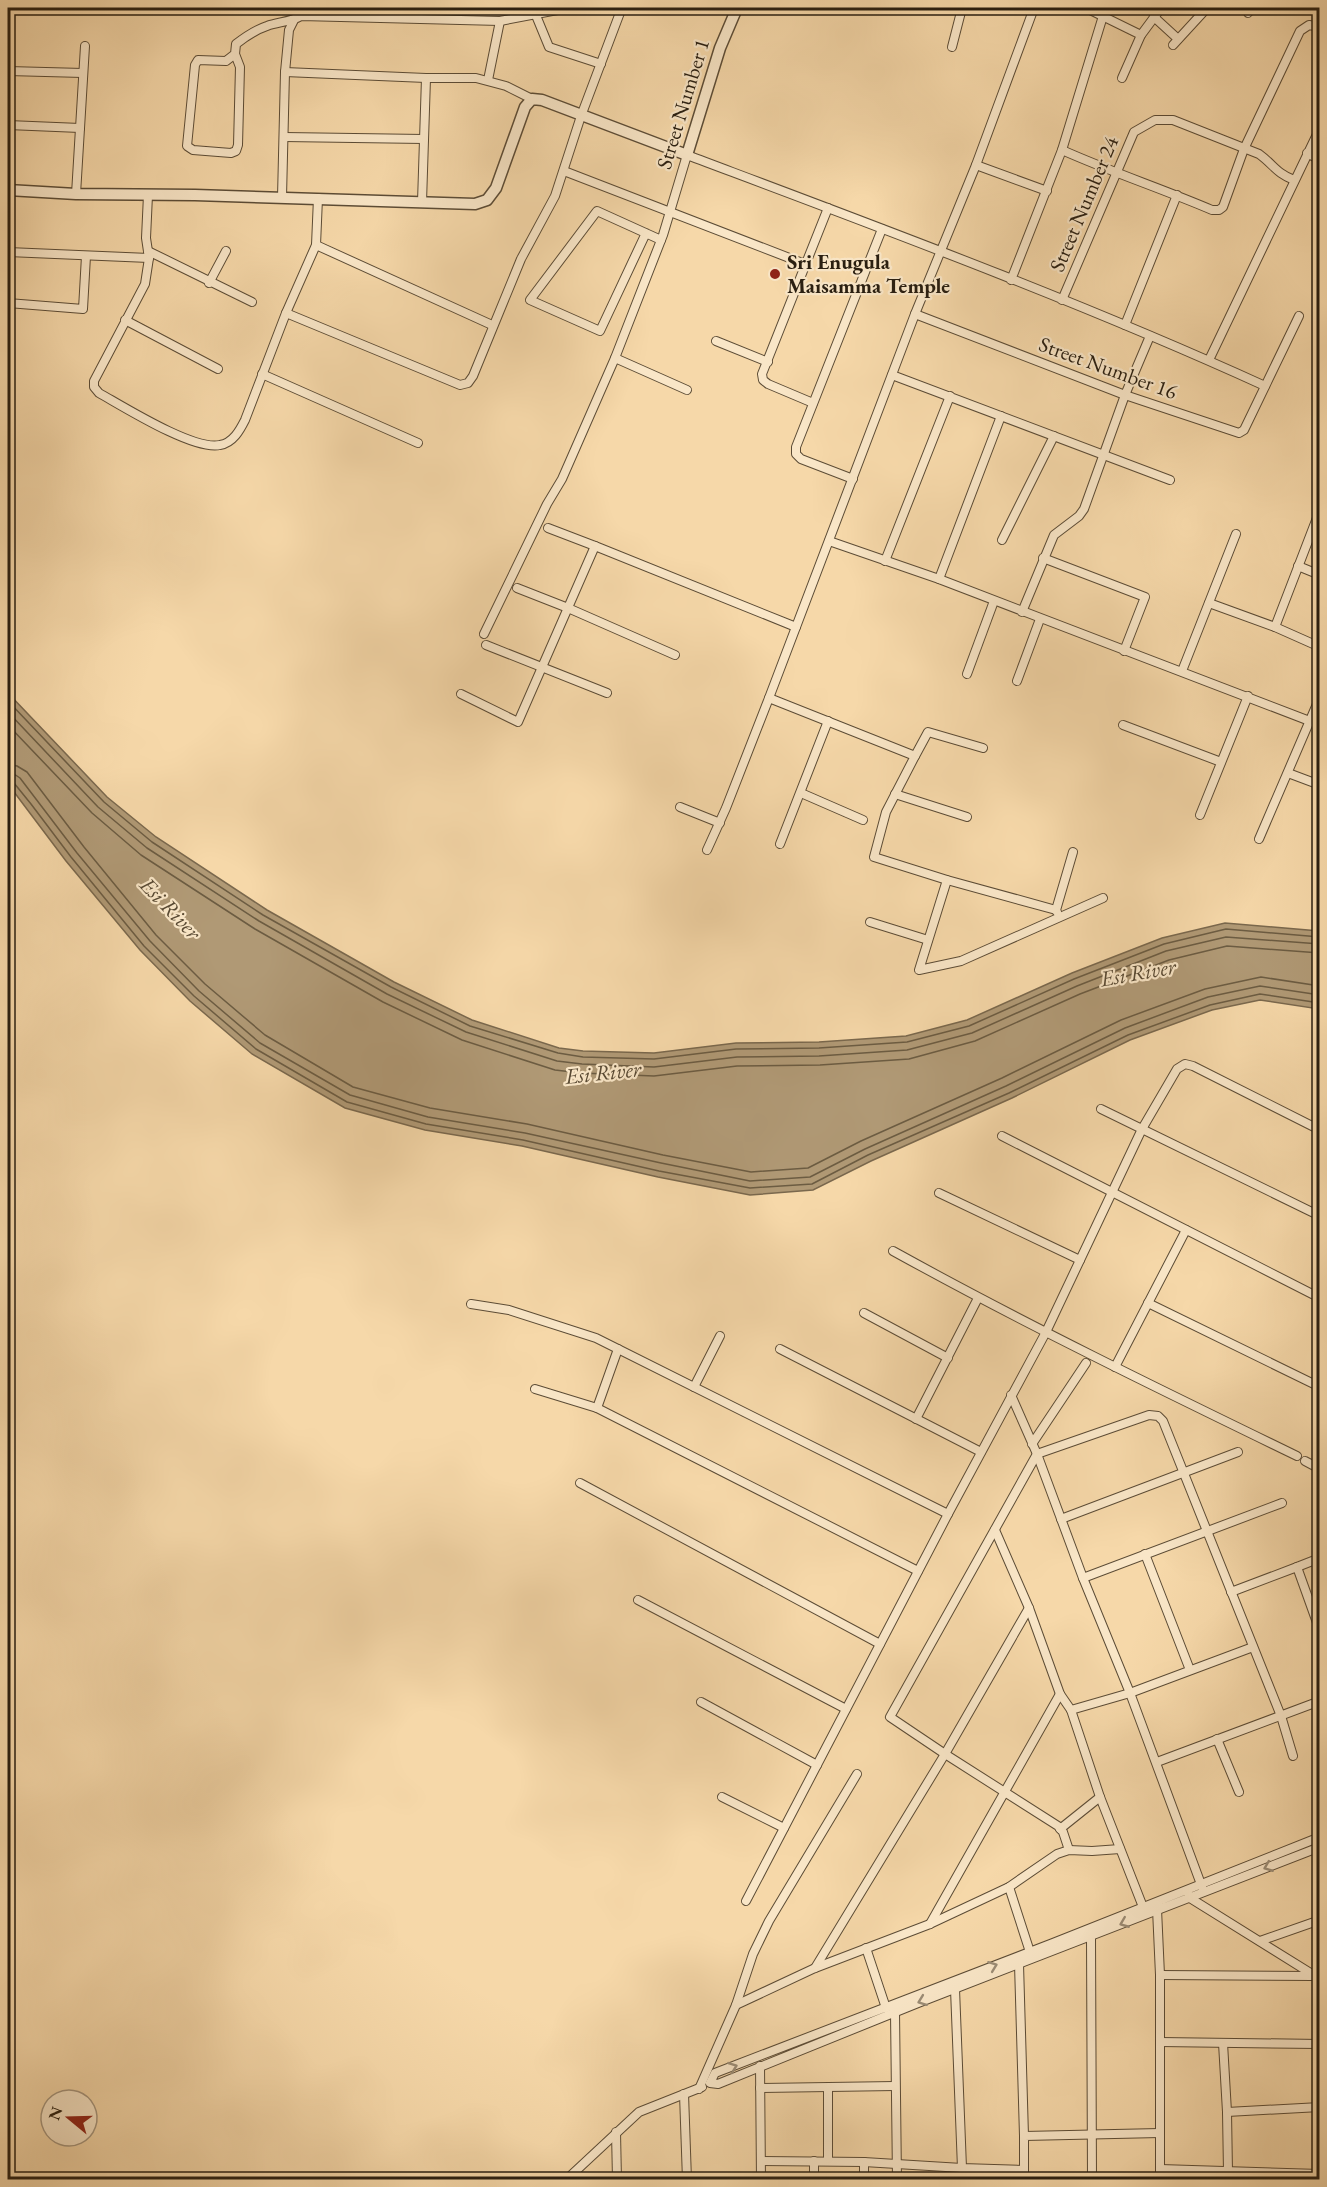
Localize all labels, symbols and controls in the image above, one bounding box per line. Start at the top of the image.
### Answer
street label: Street Number 1 [650,36,715,172]
street label: Street Number 24 [1043,131,1125,276]
place label: Sri Enugula Maisamma Temple [787,248,950,299]
marker: Sri Enugula Maisamma Temple [768,267,782,281]
street label: Street Number 16 [1036,330,1181,405]
water label: Esi River [133,870,209,947]
water label: Esi River [1097,951,1180,994]
water label: Esi River [563,1054,644,1091]
one-way arrow [1264,1860,1275,1872]
one-way arrow [1119,1916,1130,1928]
one-way arrow [988,1961,998,1974]
one-way arrow [918,1994,929,2006]
one-way arrow [727,2061,738,2074]
north arrow [39,2088,99,2148]
text: N [43,2104,67,2123]

